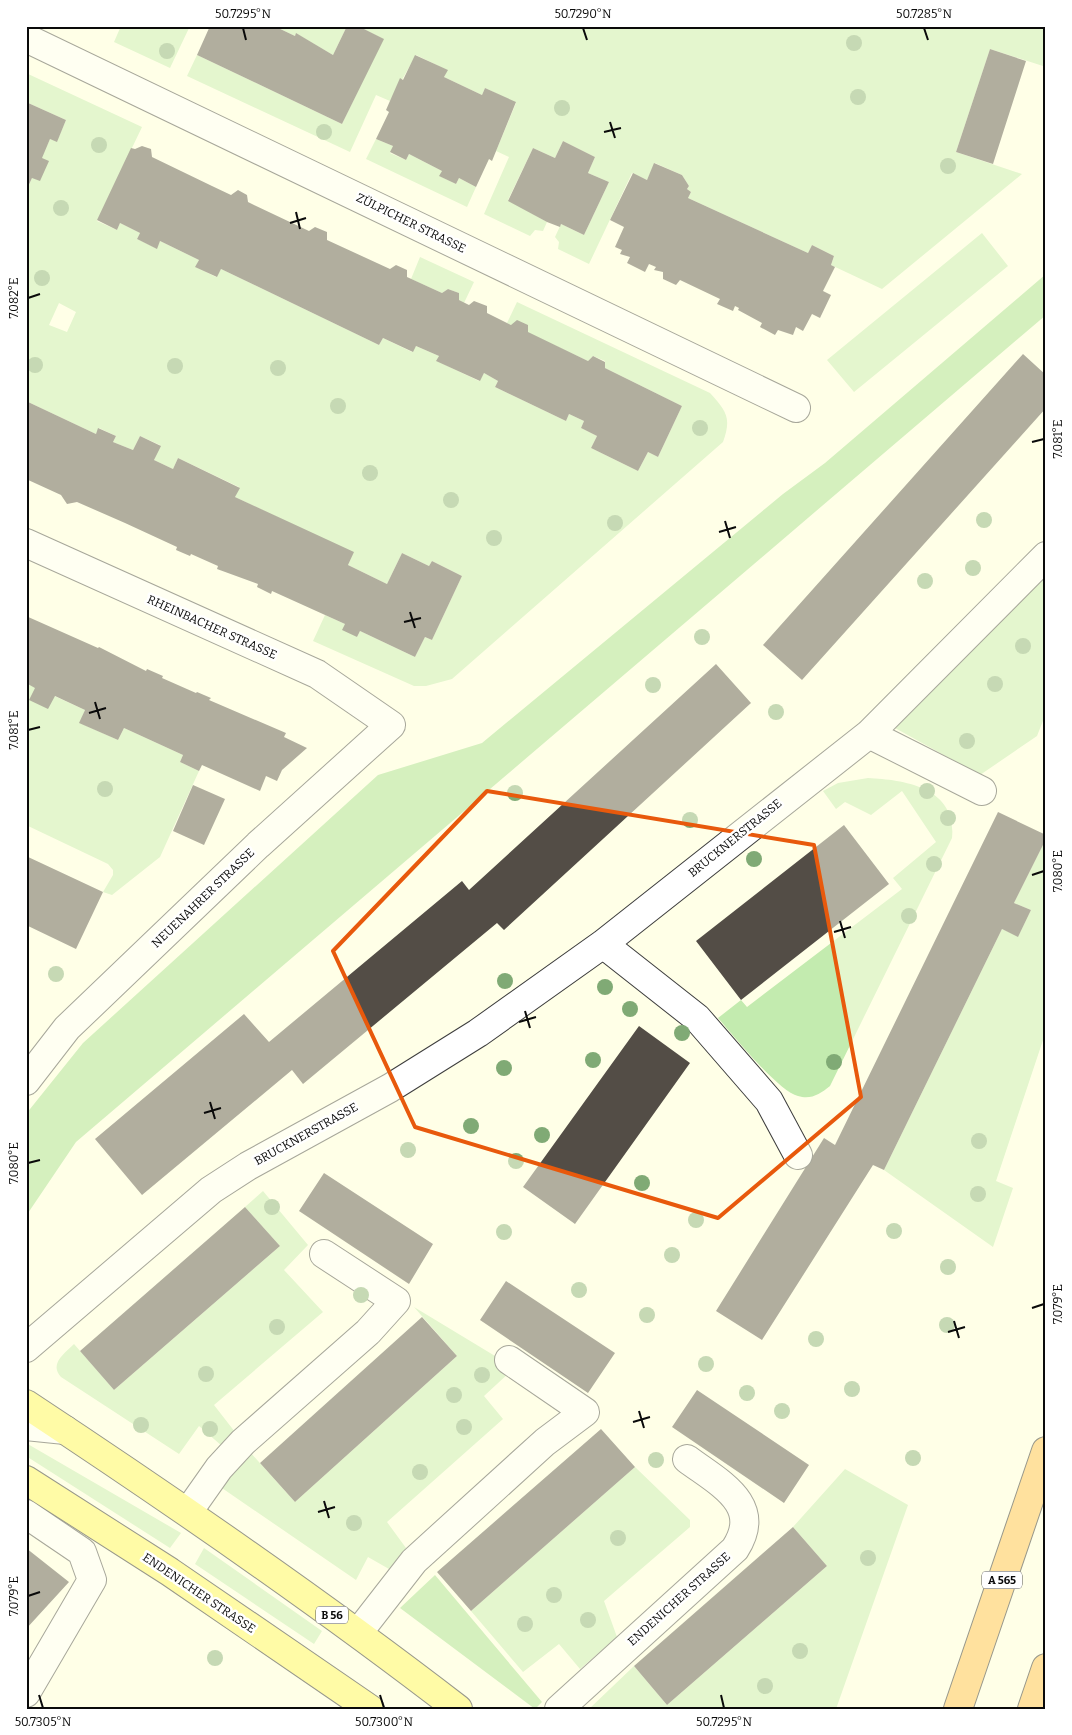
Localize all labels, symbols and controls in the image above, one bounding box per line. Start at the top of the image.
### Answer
text: 50.7295°N [215,7,271,21]
text: 50.7290°N [554,7,612,21]
text: 50.7285°N [896,7,952,21]
street label: ZÜLPICHER STRASSE [354,190,468,256]
text: 7.082°E [7,277,21,319]
text: 7.081°E [1051,420,1065,458]
street label: RHEINBACHER STRASSE [145,592,279,662]
text: 7.081°E [7,711,21,749]
street label: BRUCKNERSTRASSE [686,796,784,880]
street label: NEUENAHRER STRASSE [149,845,257,951]
text: 7.080°E [1051,850,1065,892]
street label: BRUCKNERSTRASSE [252,1100,360,1168]
text: 7.080°E [7,1142,21,1184]
text: 7.079°E [1051,1284,1065,1324]
street label: ENDENICHER STRASSE [625,1549,733,1649]
street label: ENDENICHER STRASSE [140,1550,258,1636]
road number: A 565 [982,1572,1022,1588]
text: 7.079°E [7,1576,21,1616]
road number: B 56 [316,1606,348,1624]
text: 50.7305°N [15,1715,72,1729]
text: 50.7300°N [355,1715,413,1729]
text: 50.7295°N [696,1715,752,1729]

